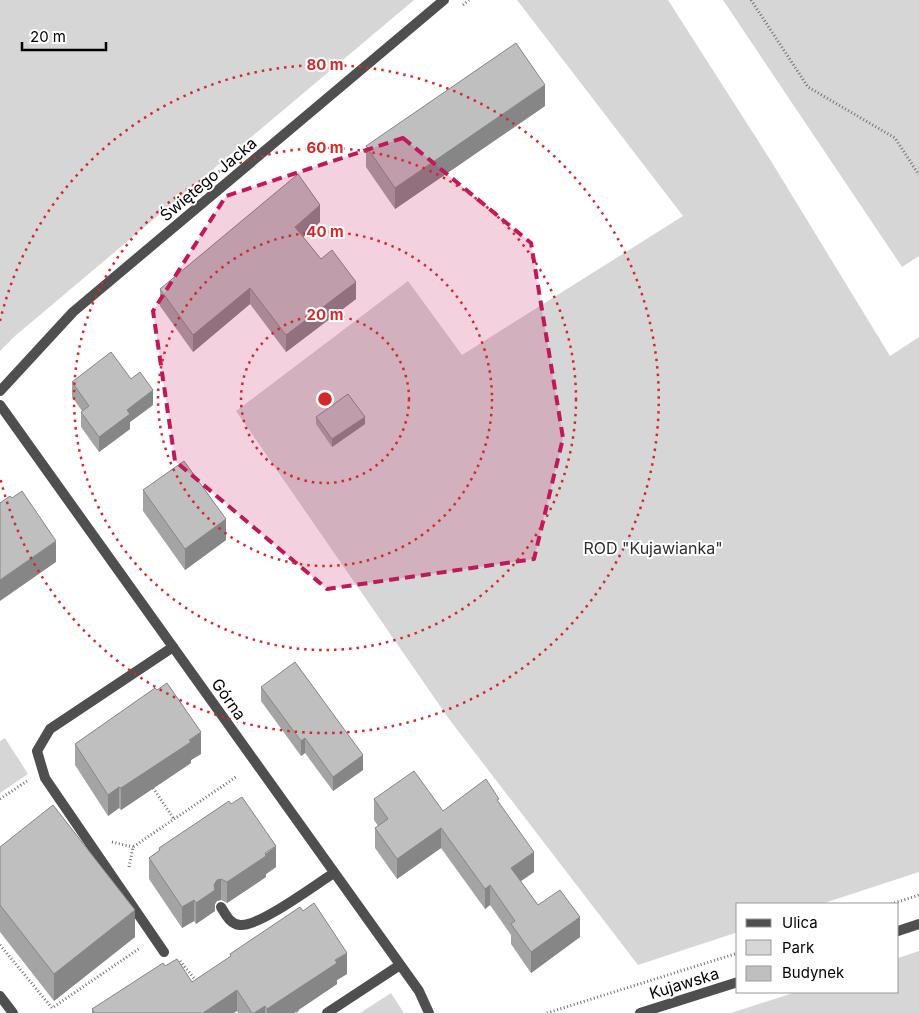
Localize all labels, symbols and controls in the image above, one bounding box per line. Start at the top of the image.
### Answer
scale bar [22,20,106,52]
text: 20 m [30,27,66,46]
text: 80 m [306,55,344,74]
street label: Świętego Jacka [156,133,260,225]
text: 60 m [306,138,344,157]
text: 40 m [306,222,344,241]
text: 20 m [307,305,343,324]
centre of rings [316,390,334,408]
park label: ROD "Kujawianka" [583,538,723,558]
street label: Górna [208,674,250,724]
legend [736,903,899,993]
text: Ulica [782,913,818,932]
text: Park [782,938,815,957]
street label: Kujawska [647,963,721,1003]
text: Budynek [782,963,845,982]

